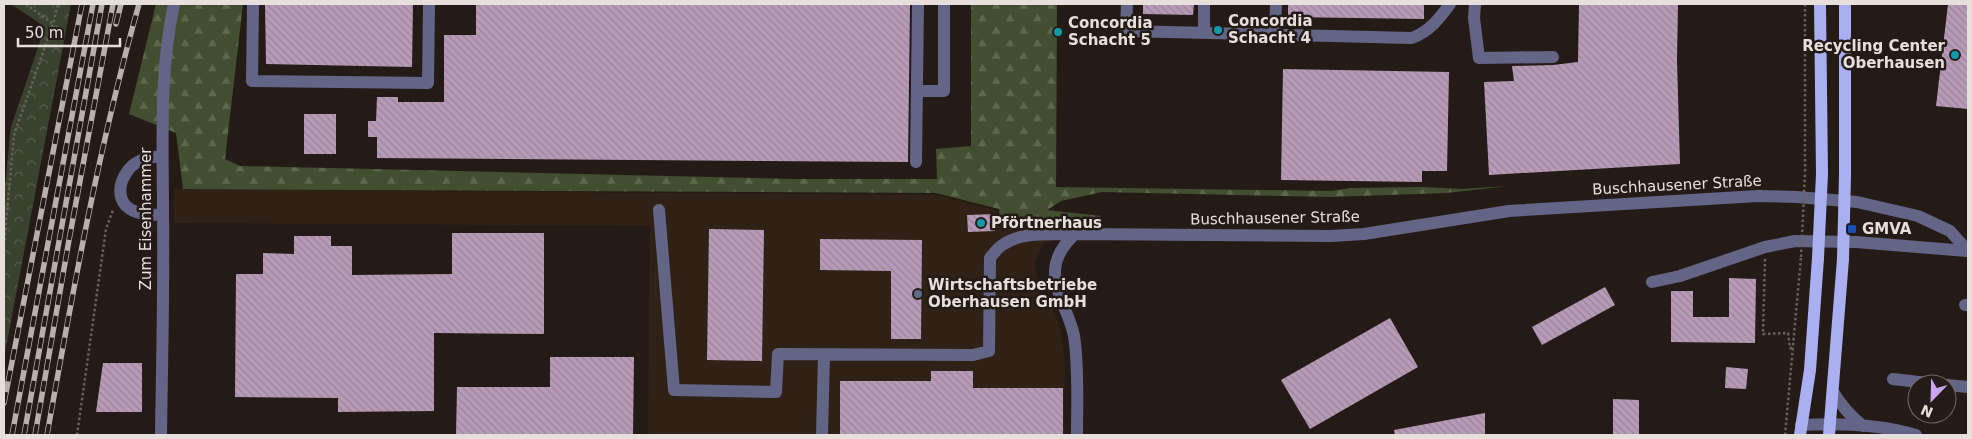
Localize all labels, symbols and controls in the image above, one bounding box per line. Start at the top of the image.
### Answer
place label: Concordia Schacht 4 [1228,12,1313,47]
place label: Concordia Schacht 5 [1068,14,1153,49]
scale bar [18,15,120,47]
text: 50 m [25,24,63,42]
marker: Concordia Schacht 4 [1212,24,1224,36]
marker: Concordia Schacht 5 [1052,26,1064,38]
place label: Recycling Center Oberhausen [1802,37,1946,72]
marker: Recycling Center Oberhausen [1949,49,1961,61]
street label: Zum Eisenhammer [137,147,155,290]
street label: Buschhausener Straße [1592,172,1762,198]
street label: Buschhausener Straße [1190,208,1360,228]
place label: Pförtnerhaus [991,214,1102,232]
marker: Pförtnerhaus [975,217,987,229]
place label: GMVA [1862,220,1912,238]
marker: GMVA [1846,223,1858,235]
place label: Wirtschaftsbetriebe Oberhausen GmbH [928,276,1097,311]
marker: Wirtschaftsbetriebe Oberhausen GmbH [912,288,924,300]
north arrow [1907,374,1957,424]
text: N [1918,401,1935,421]

